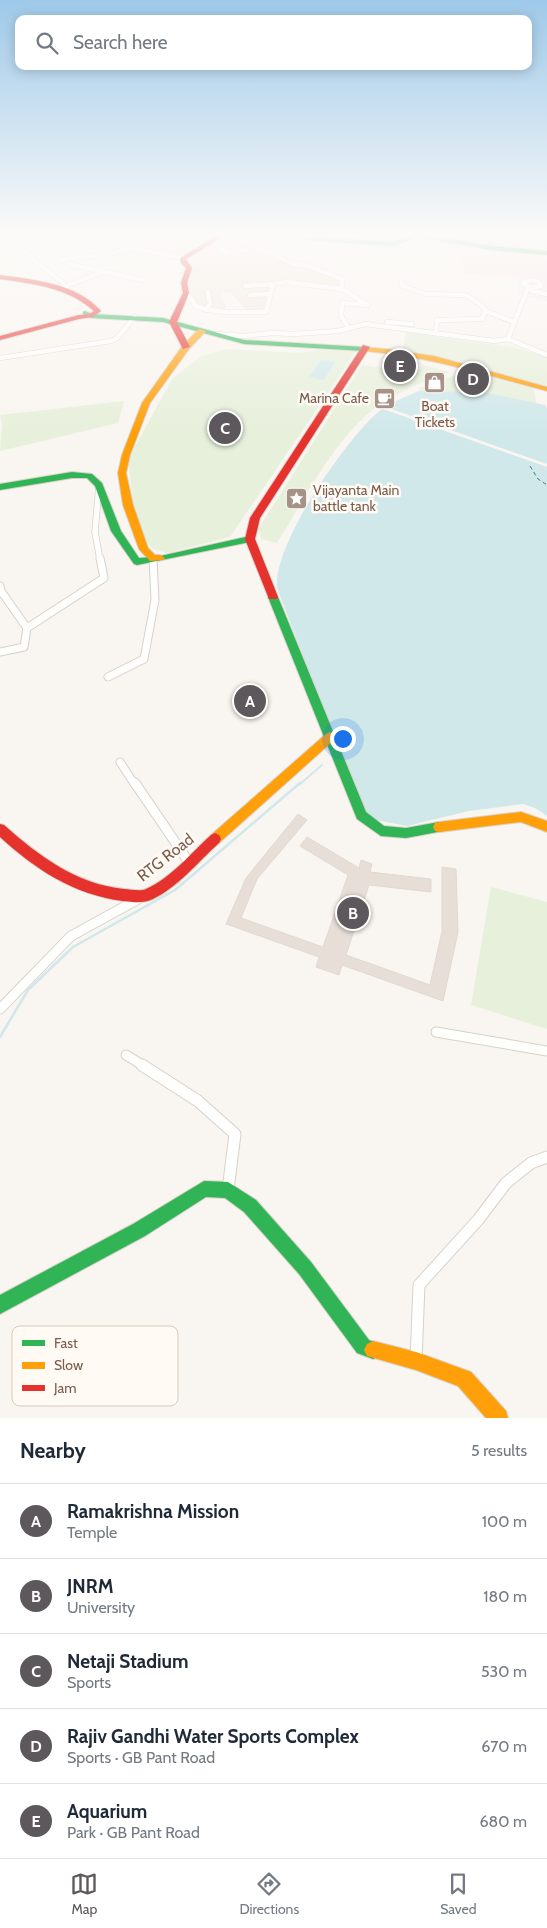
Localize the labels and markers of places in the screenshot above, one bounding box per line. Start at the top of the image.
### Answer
pin: E [384,347,416,385]
pin: D [457,360,489,398]
shop icon: Boat Tickets [423,371,447,395]
cafe icon: Marina Cafe [373,386,397,410]
place label: Marina Cafe [299,389,369,407]
place label: Boat Tickets [415,397,455,431]
pin: C [209,409,241,447]
place label: Vijayanta Main battle tank [313,481,400,515]
place icon: Vijayanta Main battle tank [285,486,309,510]
pin: A [234,682,266,720]
pin: B [337,894,369,932]

